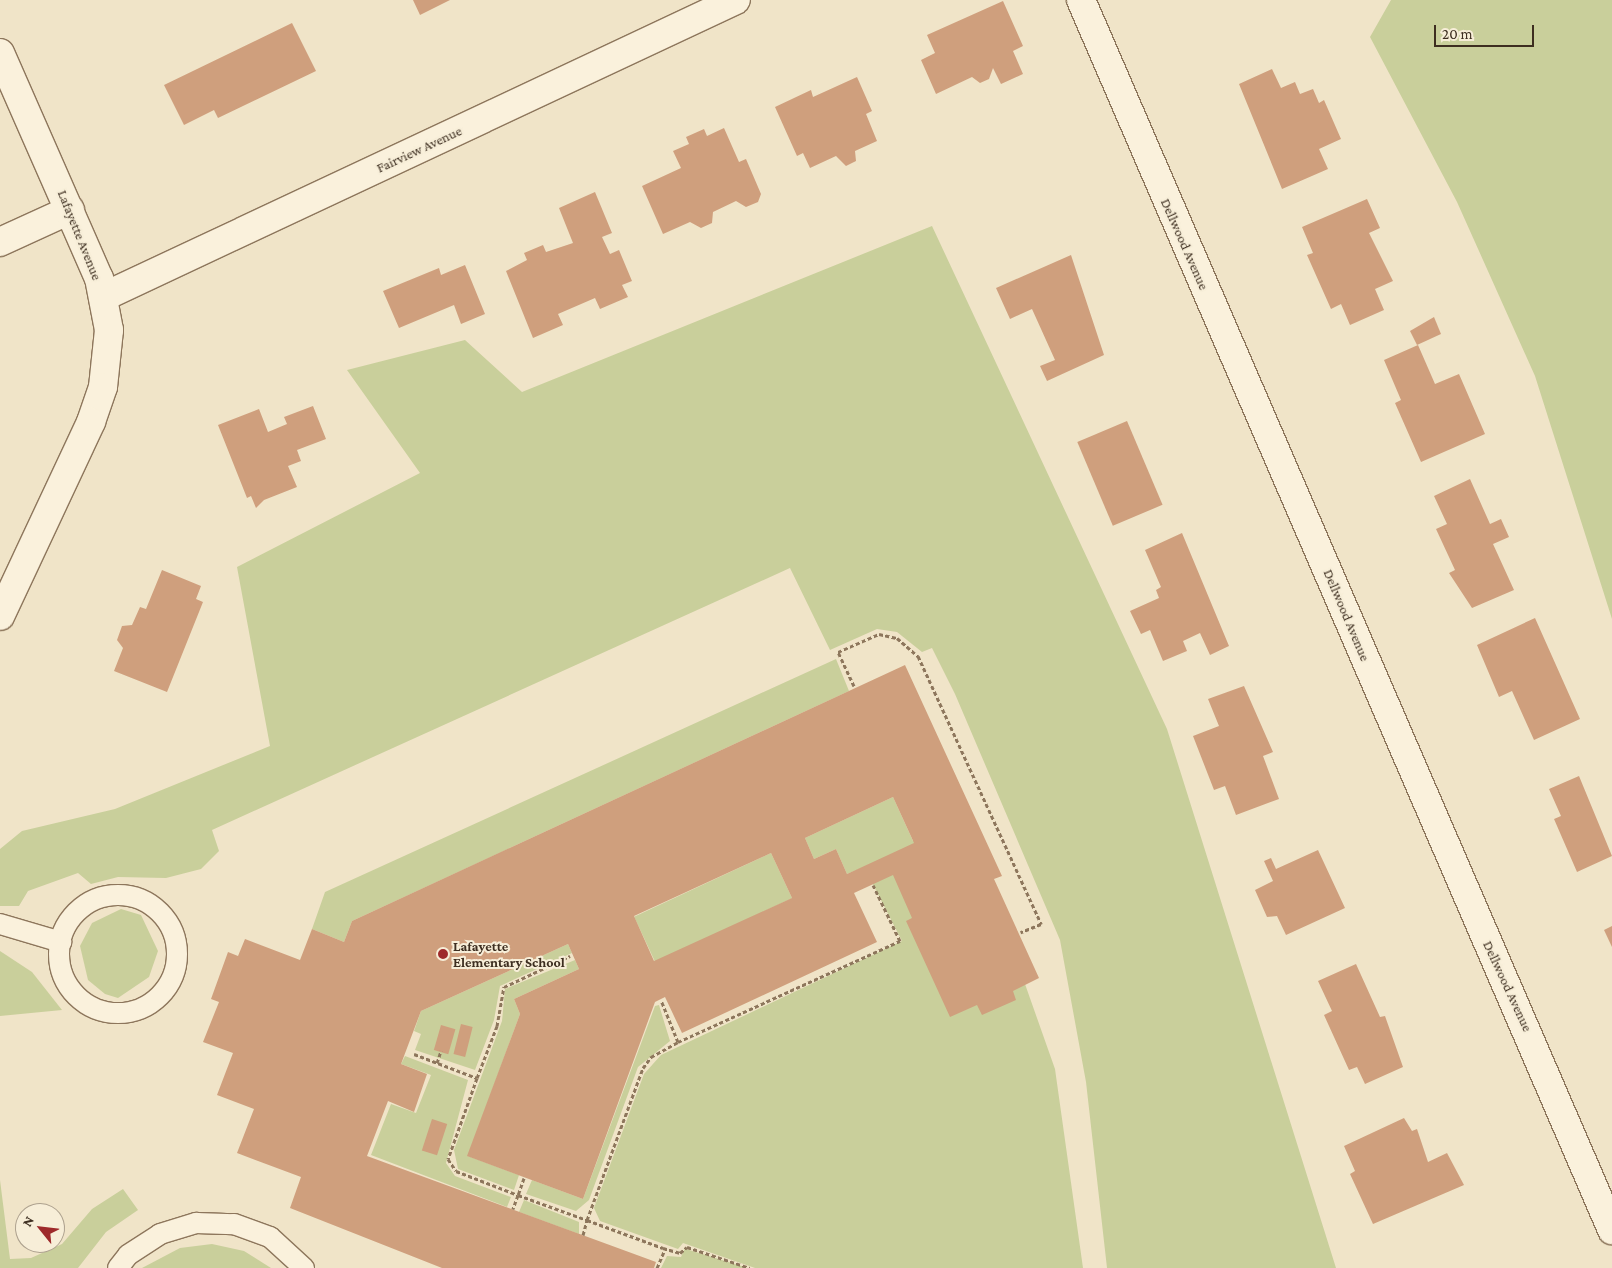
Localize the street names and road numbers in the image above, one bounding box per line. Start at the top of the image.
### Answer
street label: Fairview Avenue [374,122,464,176]
street label: Lafayette Avenue [54,187,106,283]
street label: Dellwood Avenue [1157,196,1213,292]
street label: Dellwood Avenue [1320,567,1374,663]
street label: Dellwood Avenue [1480,938,1536,1034]

